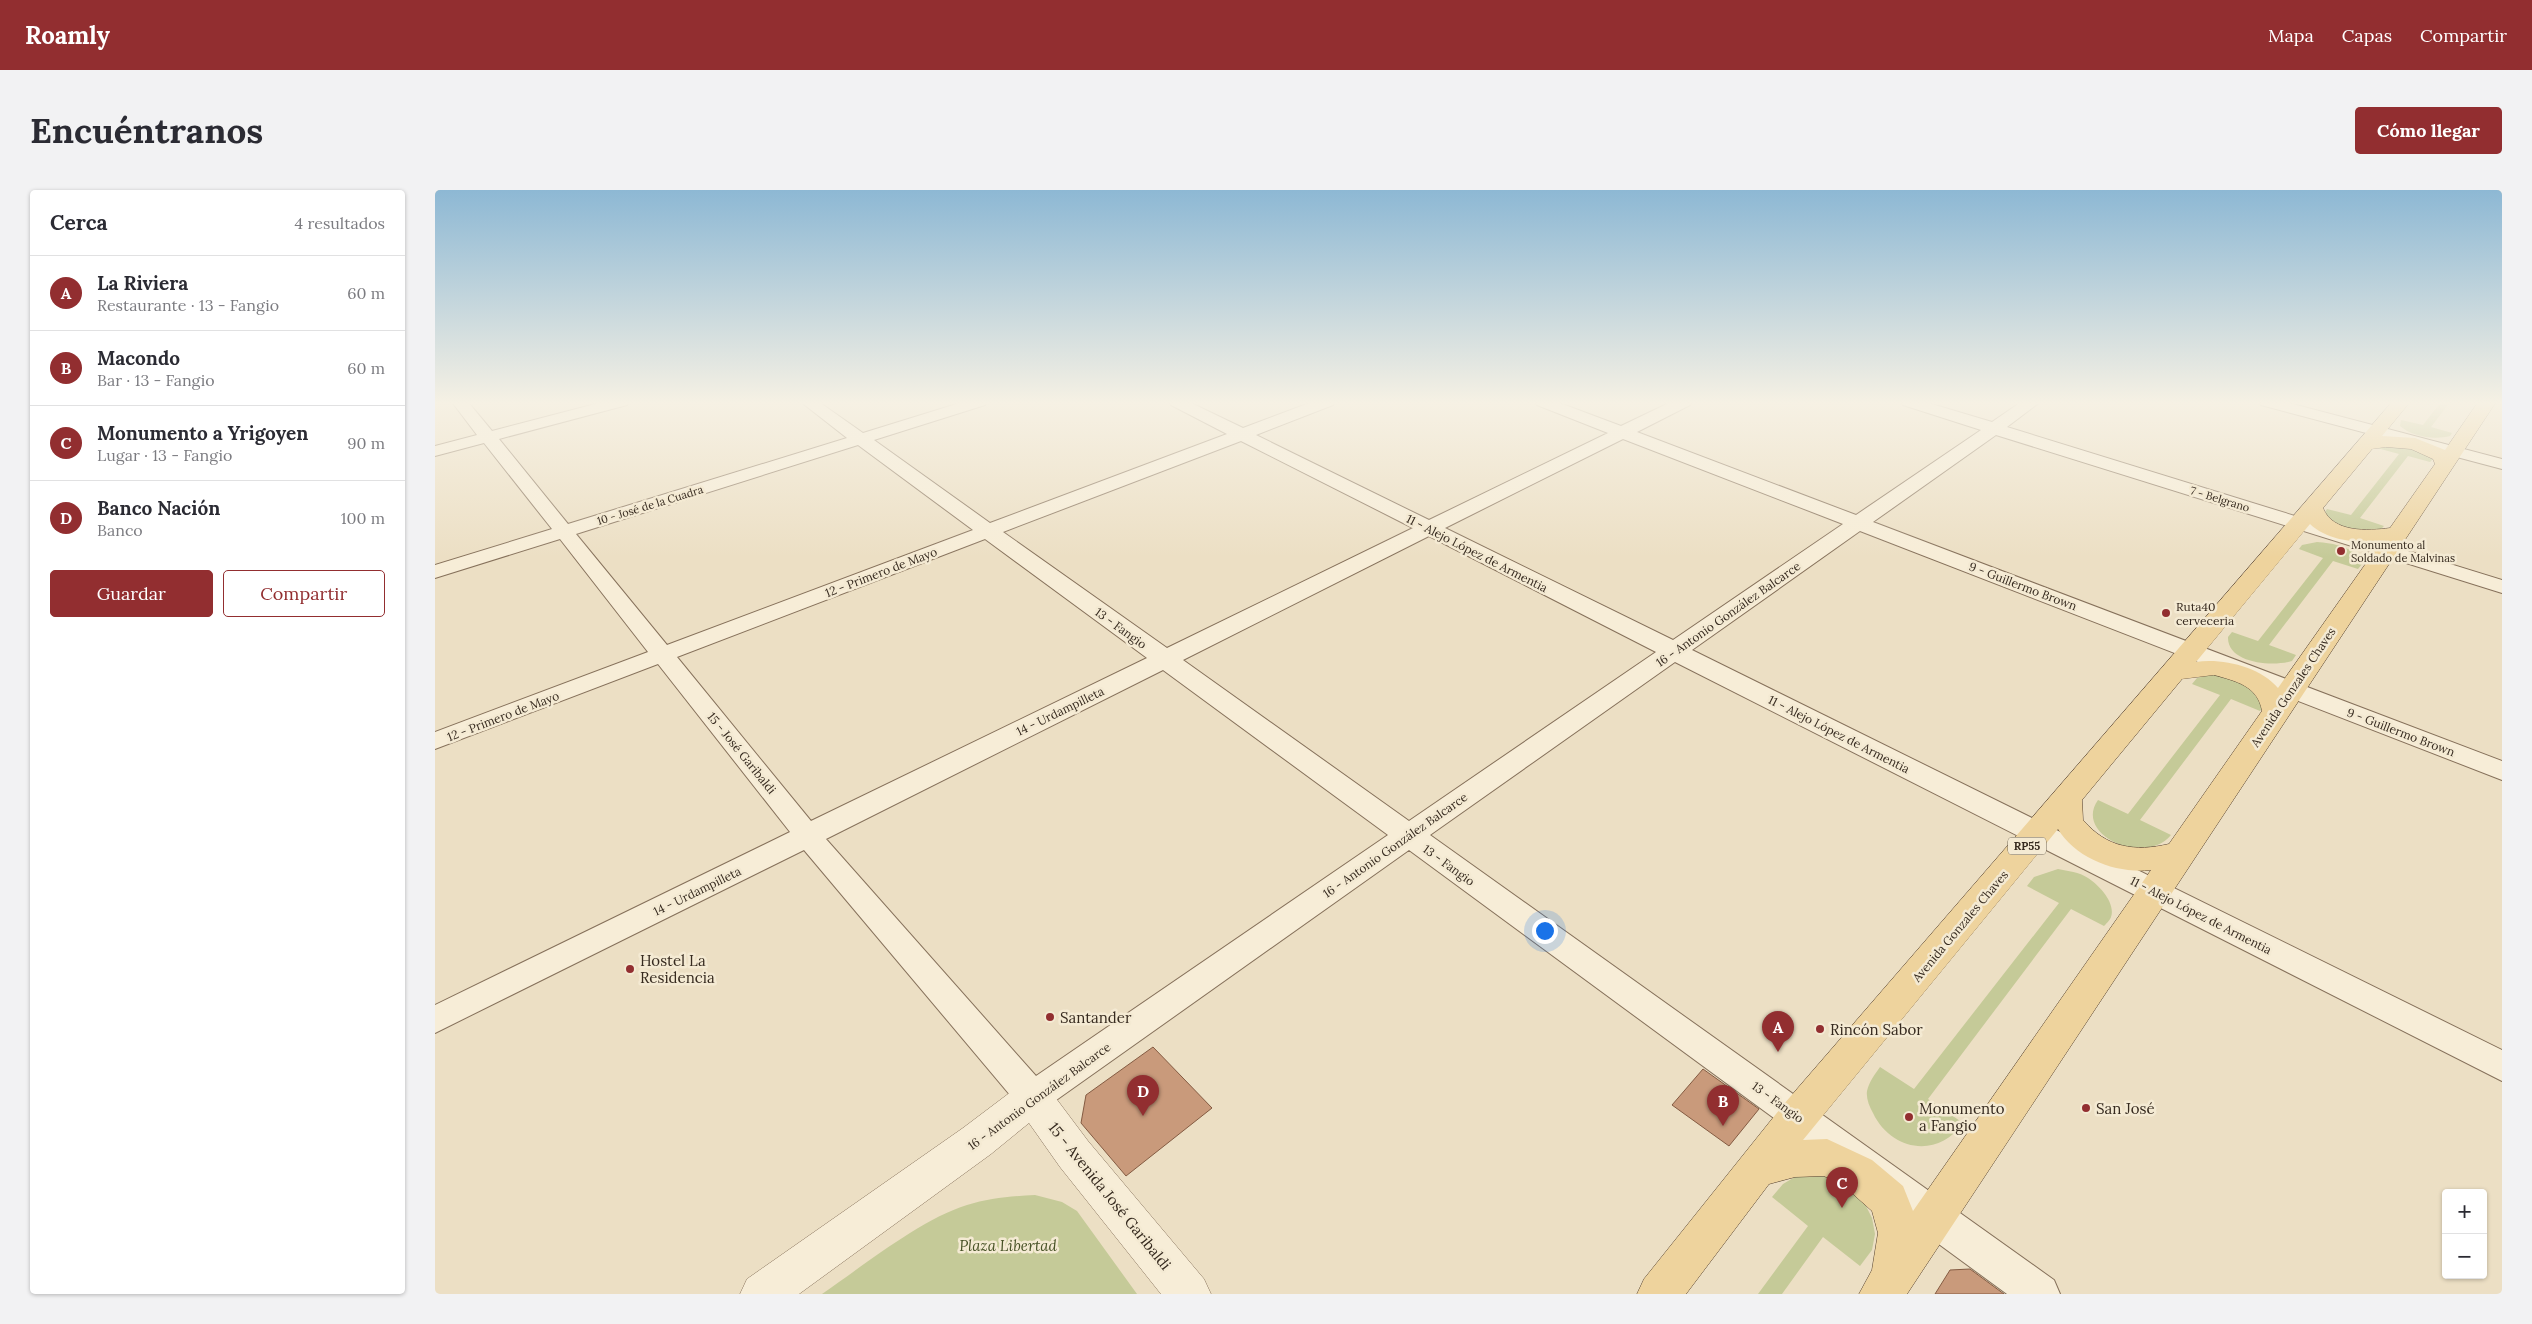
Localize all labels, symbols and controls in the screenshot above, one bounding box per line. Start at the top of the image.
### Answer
text: Roamly [25,20,110,51]
text: Mapa [2268,24,2314,47]
text: Capas [2342,24,2392,47]
text: Compartir [2420,24,2507,47]
button: Cómo llegar [2355,107,2502,154]
text: Encuéntranos [30,108,263,153]
text: Cerca [50,209,108,236]
text: 4 resultados [295,213,385,233]
text: La Riviera [97,271,188,295]
text: A [61,283,71,303]
text: 60 m [347,283,385,303]
text: Restaurante · 13 - Fangio [97,295,279,315]
text: Macondo [97,346,180,370]
text: B [61,358,71,378]
text: 60 m [347,358,385,378]
text: Bar · 13 - Fangio [97,370,215,390]
text: Monumento a Yrigoyen [97,421,308,445]
text: C [60,433,72,453]
text: 90 m [347,433,385,453]
text: Lugar · 13 - Fangio [97,445,232,465]
street label: 10 - José de la Cuadra [595,482,705,528]
street label: 7 - Belgrano [2189,483,2251,515]
text: Banco Nación [97,496,220,520]
text: D [60,508,72,528]
text: 100 m [341,508,385,528]
street label: 11 - Alejo López de Armentia [1404,511,1550,595]
text: Banco [97,520,143,540]
place label: Monumento al Soldado de Malvinas [2351,538,2455,565]
street label: 12 - Primero de Mayo [823,544,939,600]
marker: Monumento al Soldado de Malvinas [2335,545,2347,557]
street label: 16 - Antonio González Balcarce [1653,558,1804,670]
street label: 9 - Guillermo Brown [1967,559,2079,613]
button: Guardar [50,570,213,617]
button: Compartir [223,570,385,617]
place label: Ruta40 cerveceria [2176,599,2234,628]
street label: 13 - Fangio [1092,604,1150,652]
marker: Ruta40 cerveceria [2160,607,2172,619]
street label: Avenida Gonzales Chaves [2247,624,2339,750]
street label: 14 - Urdampilleta [1014,683,1106,739]
street label: 12 - Primero de Mayo [445,688,561,744]
street label: 11 - Alejo López de Armentia [1766,692,1912,776]
street label: 9 - Guillermo Brown [2345,705,2457,759]
street label: 15 - José Garibaldi [705,709,779,797]
street label: 16 - Antonio González Balcarce [1320,789,1471,901]
road number: RP55 [2008,838,2046,854]
street label: 13 - Fangio [1420,841,1478,889]
street label: 14 - Urdampilleta [651,863,743,919]
street label: Avenida Gonzales Chaves [1908,867,2011,986]
street label: 11 - Alejo López de Armentia [2128,873,2274,957]
your location [1532,918,1558,944]
place label: Hostel La Residencia [640,951,715,987]
marker: Hostel La Residencia [624,963,636,975]
place label: Santander [1060,1008,1132,1027]
marker: Santander [1044,1011,1056,1023]
pin: A [1762,1011,1794,1052]
place label: Rincón Sabor [1830,1020,1923,1039]
marker: Rincón Sabor [1814,1023,1826,1035]
street label: 16 - Antonio González Balcarce [965,1039,1114,1153]
pin: D [1127,1075,1159,1116]
street label: 13 - Fangio [1749,1078,1807,1126]
pin: B [1707,1085,1739,1126]
place label: Monumento a Fangio [1919,1099,2005,1135]
place label: San José [2096,1099,2155,1118]
marker: San José [2080,1102,2092,1114]
marker: Monumento a Fangio [1903,1111,1915,1123]
street label: 15 - Avenida José Garibaldi [1045,1118,1175,1274]
pin: C [1826,1167,1858,1208]
map controls [2442,1189,2487,1279]
button: + [2442,1189,2487,1234]
button: − [2442,1234,2487,1279]
park label: Plaza Libertad [959,1236,1058,1255]

